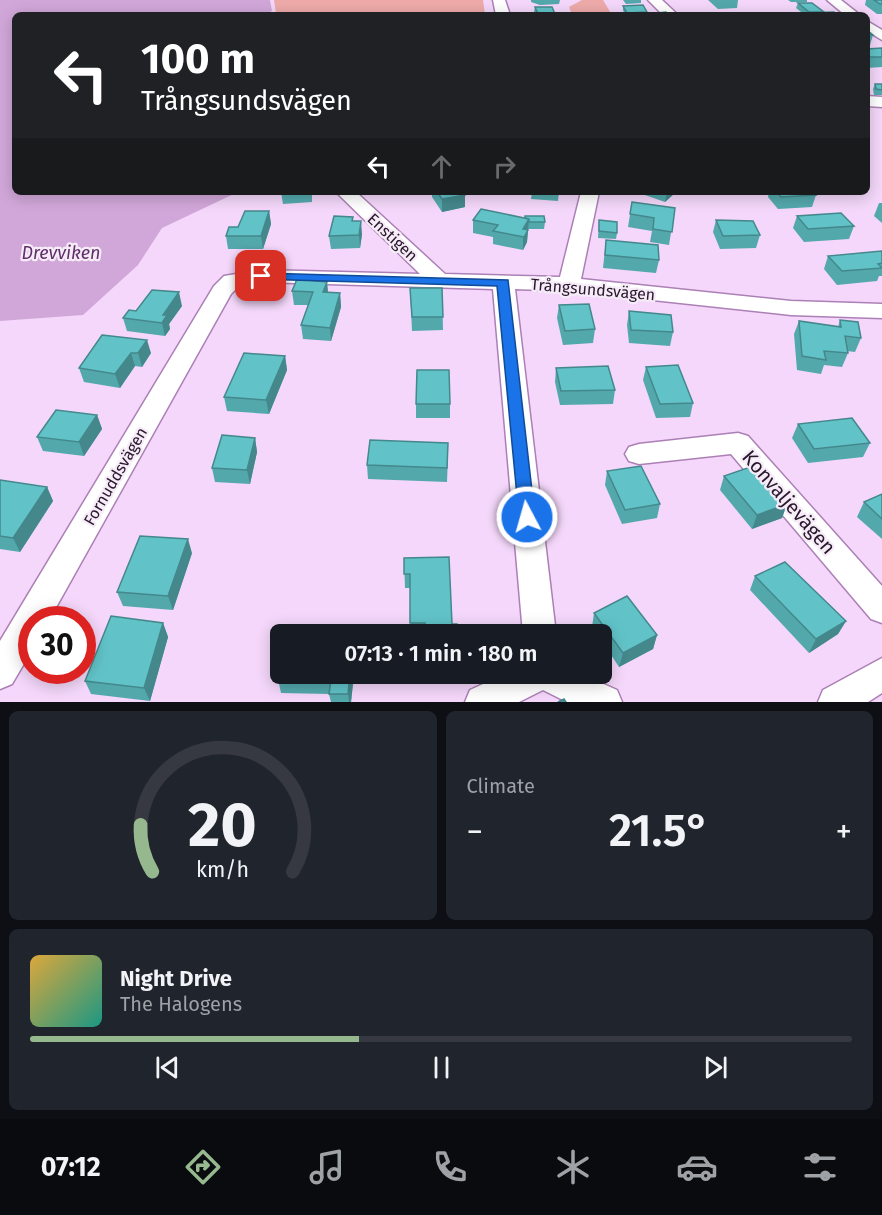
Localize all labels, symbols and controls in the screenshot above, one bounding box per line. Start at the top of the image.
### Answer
text: 100 m [141,34,255,84]
icon: left [42,36,120,114]
text: Trångsundsvägen [141,85,352,117]
icon: left [362,150,395,183]
icon: ahead [425,150,458,183]
icon: right [488,150,521,183]
street label: Enstigen [364,209,422,265]
water label: Drevviken [21,242,101,264]
pin [235,250,286,301]
icon: arrive [244,259,277,292]
street label: Trångsundsvägen [530,275,656,304]
street label: Fornuddsvägen [80,424,151,529]
street label: Konvaljevägen [737,445,841,559]
position arrow [495,485,559,549]
speed limit sign: 30 [18,606,96,684]
text: 07:13 · 1 min · 180 m [345,640,537,667]
text: Climate [467,774,535,798]
text: 20 [188,788,257,863]
text: 21.5° [609,804,710,858]
text: − [467,812,483,852]
text: + [836,812,852,852]
text: km/h [196,858,249,884]
text: Night Drive [120,965,232,992]
text: The Halogens [120,992,242,1016]
icon: previous [151,1051,184,1084]
icon: pause [425,1051,458,1084]
icon: next [699,1051,732,1084]
icon: directions [182,1146,224,1188]
icon: music [306,1146,348,1188]
icon: phone [429,1146,471,1188]
icon: climate [552,1146,594,1188]
icon: car [676,1146,718,1188]
icon: filters [799,1146,841,1188]
text: 07:12 [41,1151,101,1183]

